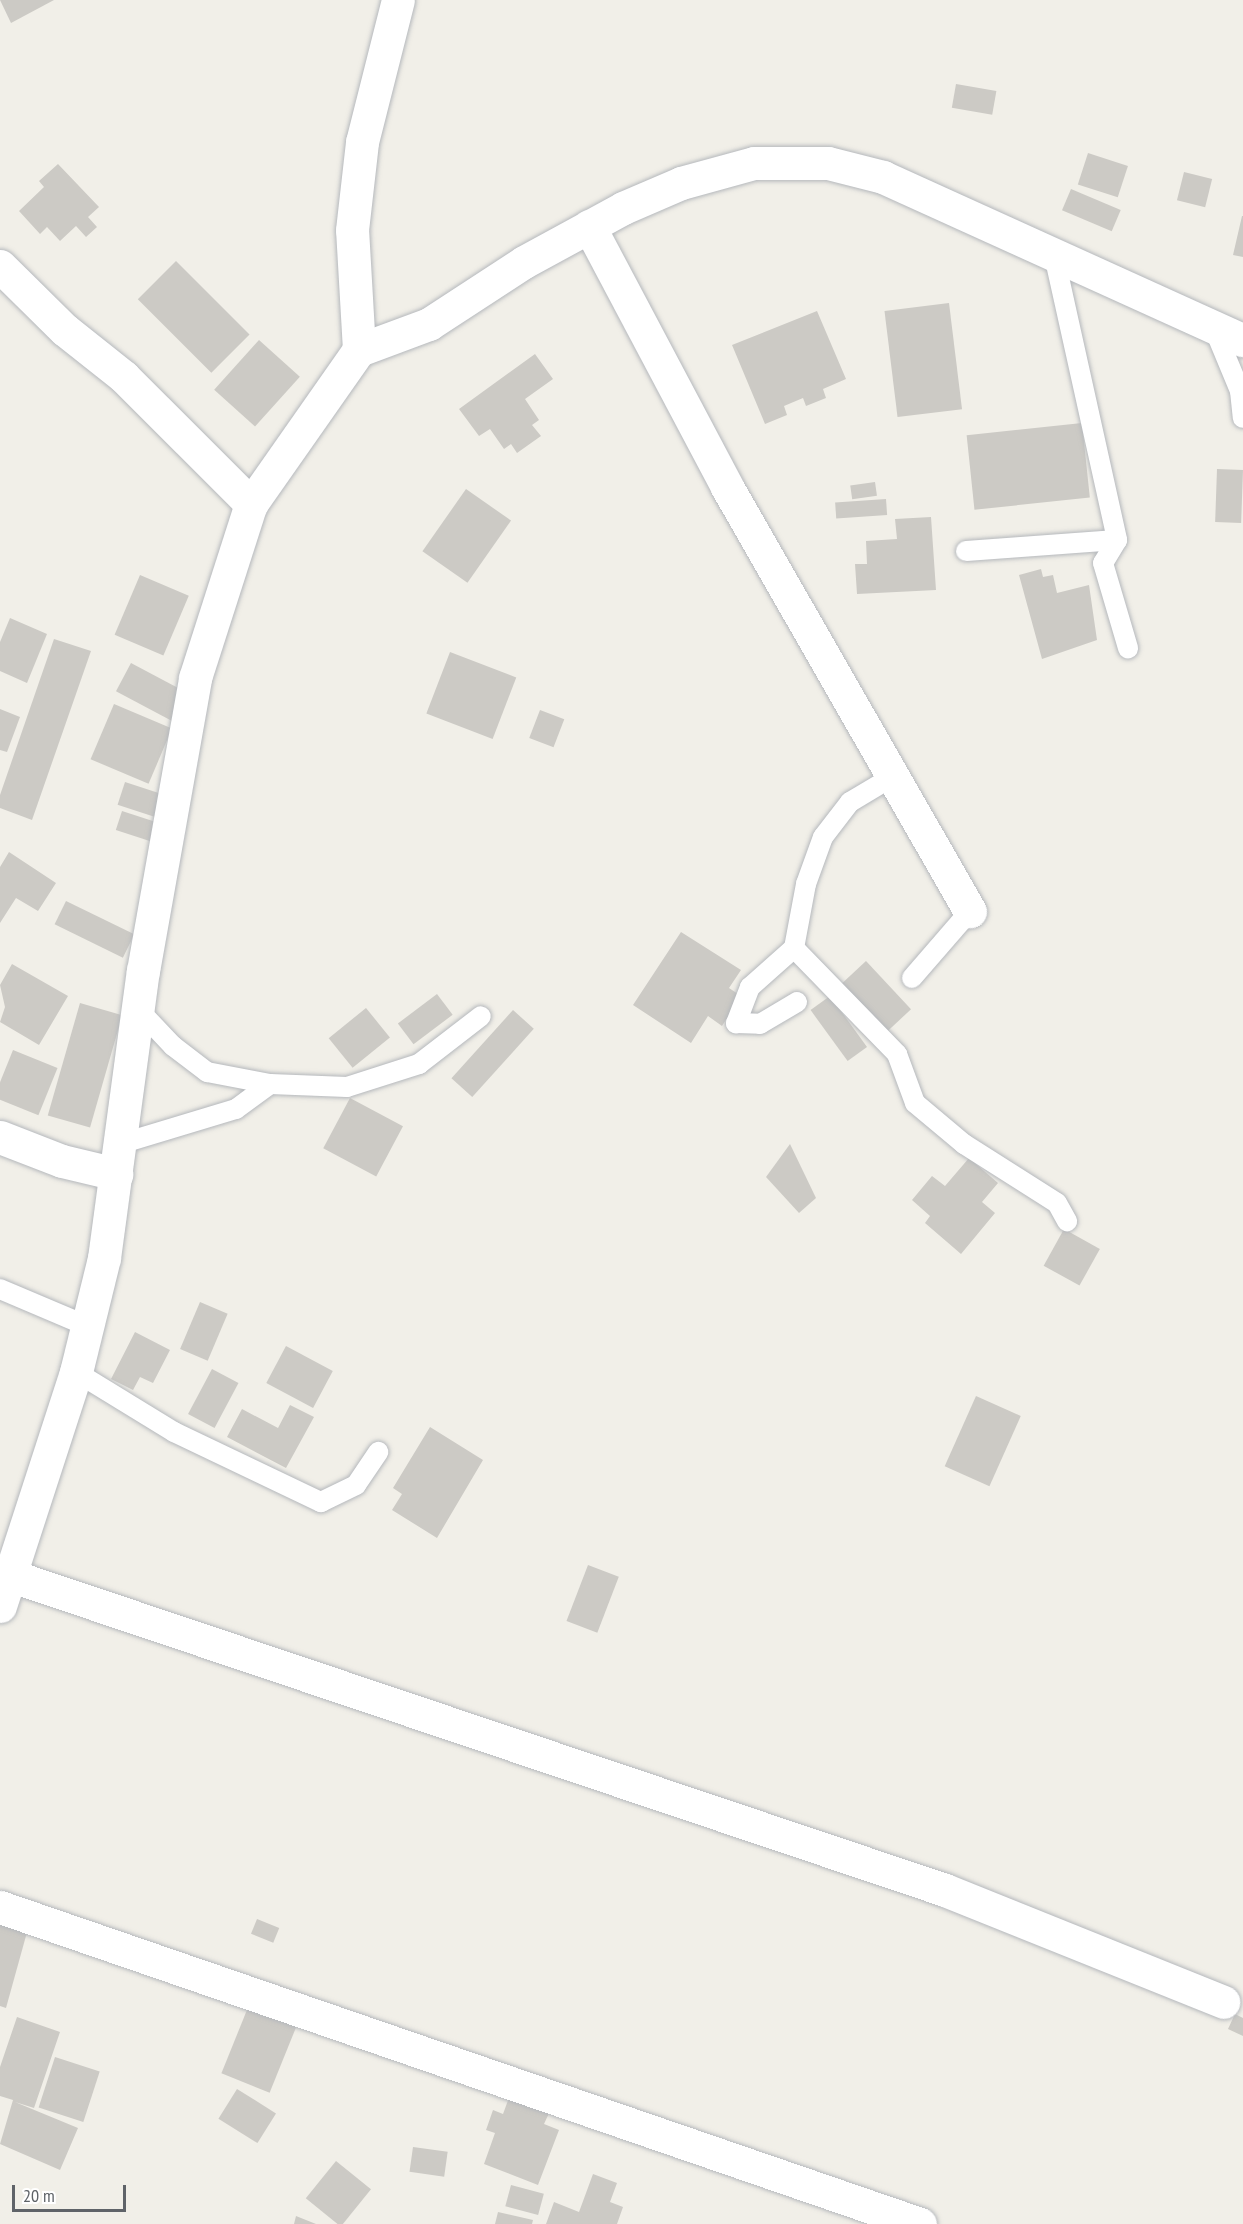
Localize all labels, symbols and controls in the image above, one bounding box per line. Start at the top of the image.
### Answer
scale bar [15,2173,129,2211]
text: 20 m [23,2184,55,2207]

